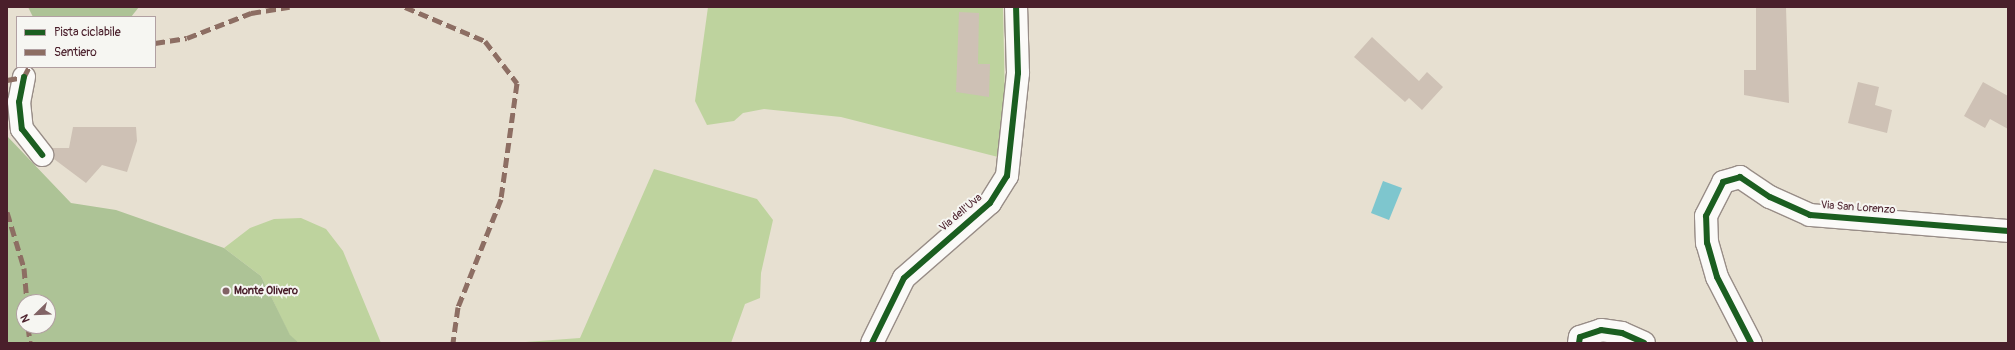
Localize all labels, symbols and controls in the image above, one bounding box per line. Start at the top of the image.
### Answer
legend [16,16,156,68]
text: Pista ciclabile [54,25,121,40]
text: Sentiero [54,45,97,60]
street label: Via dell'Uva [937,191,985,235]
street label: Via San Lorenzo [1820,199,1896,217]
place label: Monte Olivero [234,284,298,298]
marker: Monte Olivero [221,286,231,296]
north arrow [16,294,56,334]
text: N [18,313,33,324]

